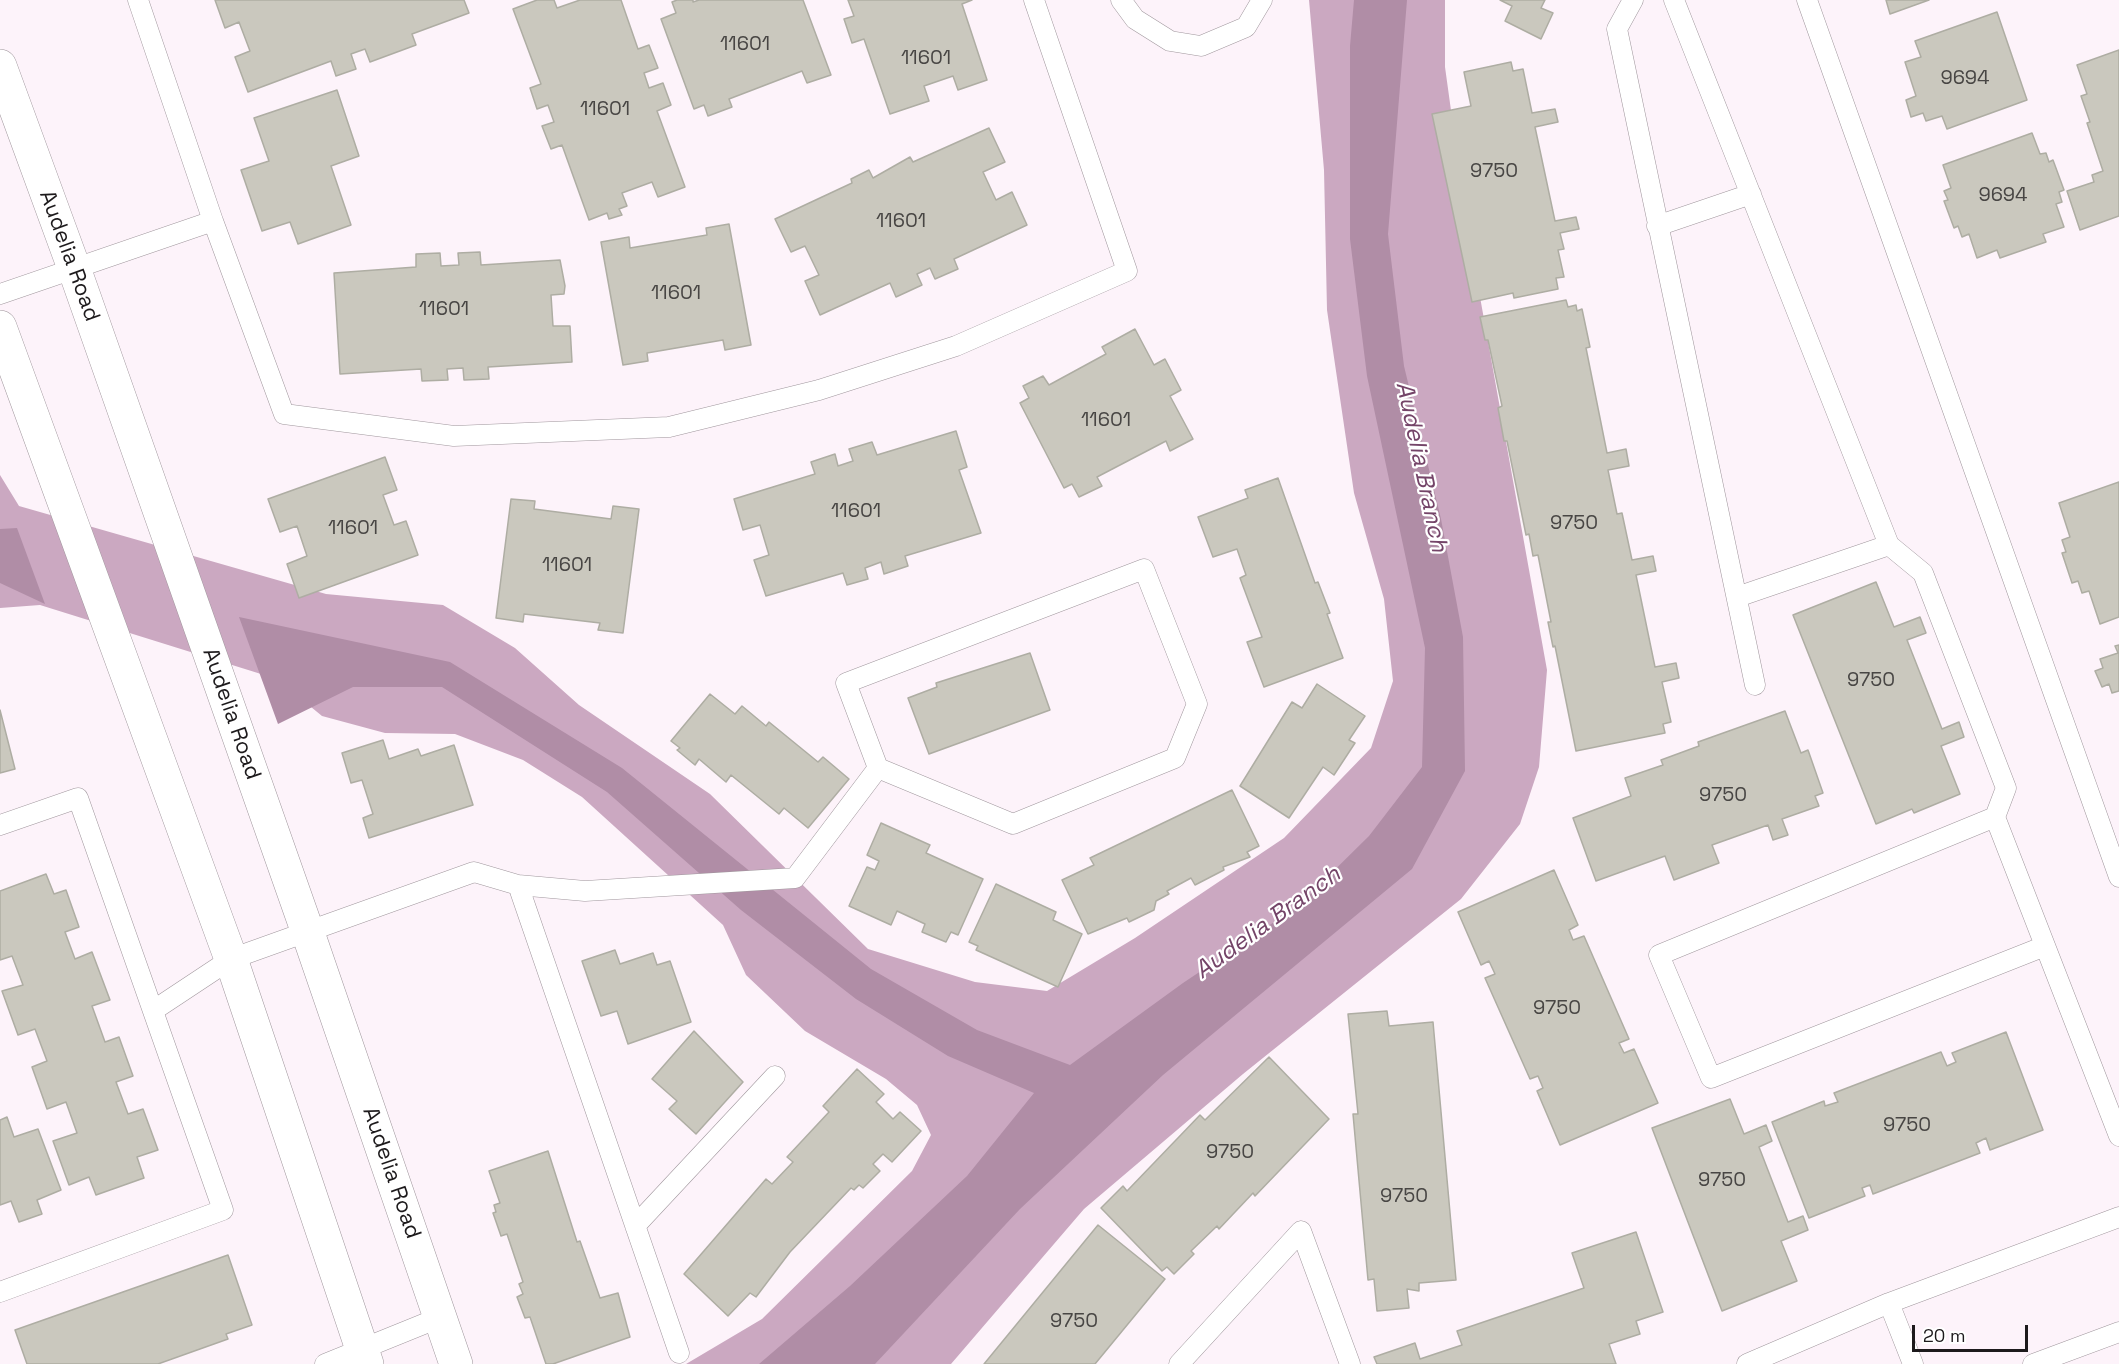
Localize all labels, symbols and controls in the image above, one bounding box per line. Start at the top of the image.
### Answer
house number: 11601 [720,33,770,57]
house number: 11601 [901,47,951,71]
house number: 9694 [1940,67,1990,91]
house number: 11601 [580,98,630,122]
house number: 9750 [1470,160,1518,184]
house number: 9694 [1978,184,2028,208]
street label: Audelia Road [33,187,105,325]
house number: 11601 [876,210,926,234]
house number: 11601 [651,282,701,306]
house number: 11601 [419,298,469,322]
water label: Audelia Branch [1389,379,1453,555]
house number: 11601 [1081,409,1131,433]
house number: 11601 [831,500,881,524]
house number: 9750 [1550,512,1598,536]
house number: 11601 [328,517,378,541]
house number: 11601 [542,554,592,578]
street label: Audelia Road [196,645,266,783]
house number: 9750 [1847,669,1895,693]
house number: 9750 [1699,784,1747,808]
water label: Audelia Branch [1189,860,1347,986]
house number: 9750 [1533,997,1581,1021]
street label: Audelia Road [356,1104,426,1242]
house number: 9750 [1883,1114,1931,1138]
house number: 9750 [1206,1141,1254,1165]
house number: 9750 [1698,1169,1746,1193]
house number: 9750 [1380,1185,1428,1209]
house number: 9750 [1050,1310,1098,1334]
scale bar [1915,1313,2030,1351]
text: 20 m [1923,1324,1966,1347]

